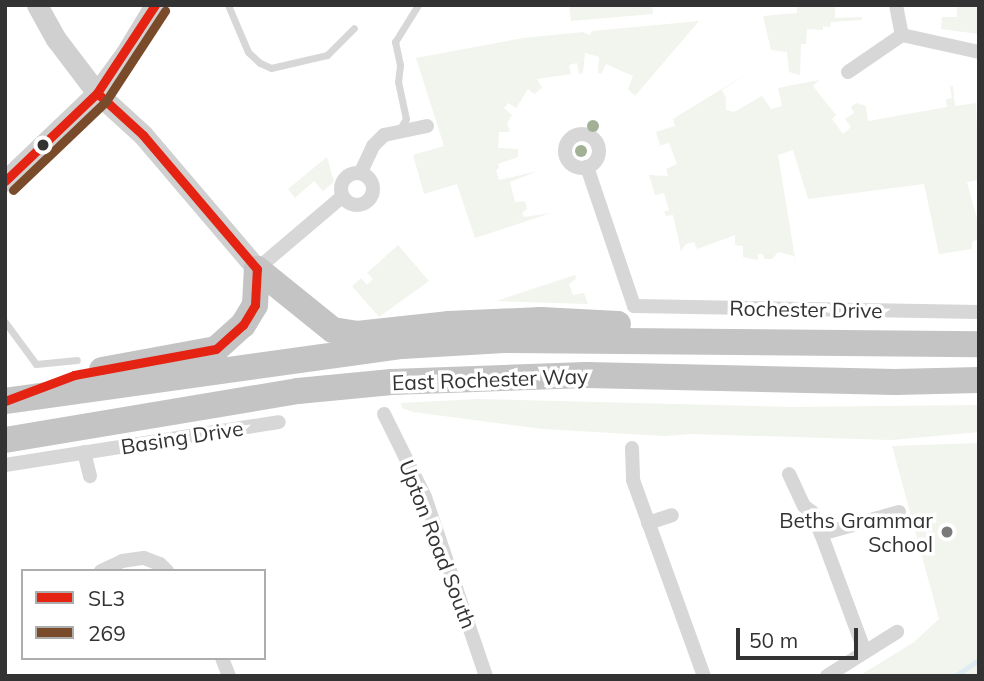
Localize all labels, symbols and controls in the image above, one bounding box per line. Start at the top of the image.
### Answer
unlabelled marker [36,138,50,152]
street label: Rochester Drive [729,295,883,323]
street label: East Rochester Way [392,363,588,395]
street label: Basing Drive [119,415,245,459]
street label: Upton Road South [394,456,482,632]
place label: Beths Grammar School [779,507,933,557]
marker: Beths Grammar School [939,524,955,540]
legend [21,569,266,660]
text: SL3 [88,585,125,611]
scale bar [739,614,862,658]
text: 269 [88,620,126,646]
text: 50 m [749,627,798,653]

